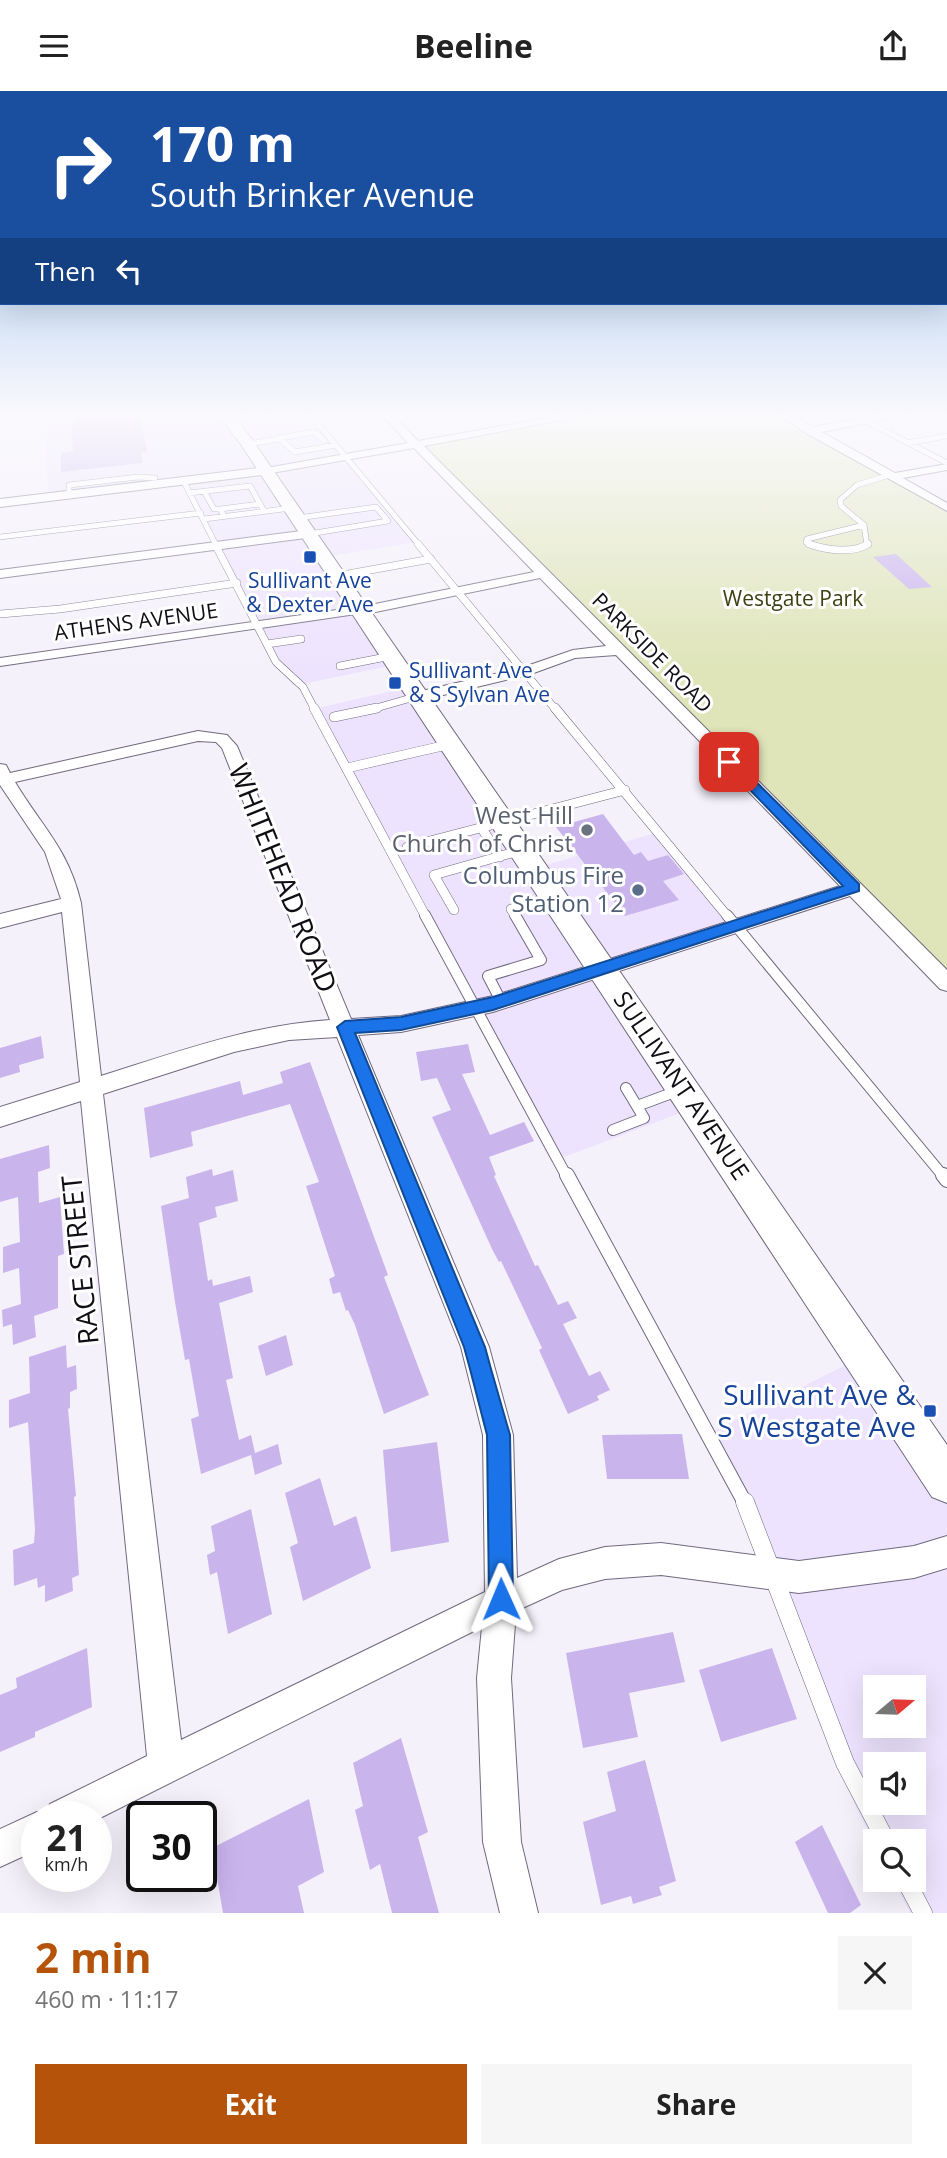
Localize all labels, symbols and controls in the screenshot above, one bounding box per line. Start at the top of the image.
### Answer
text: Beeline [414,24,533,67]
icon: menu [35,27,73,65]
icon: share [874,27,912,65]
text: 170 m [150,110,295,176]
icon: right [35,119,126,210]
text: South Brinker Avenue [150,173,475,216]
icon: left [110,252,148,290]
text: Then [35,253,96,289]
marker: Sullivant Ave & Dexter Ave [302,549,318,565]
place label: Sullivant Ave & Dexter Ave [246,566,374,618]
park label: Westgate Park [723,584,863,612]
street label: PARKSIDE ROAD [586,586,719,719]
street label: ATHENS AVENUE [52,596,220,646]
place label: Sullivant Ave & S Sylvan Ave [409,656,550,708]
marker: Sullivant Ave & S Sylvan Ave [387,675,403,691]
pin [699,732,759,792]
icon: arrive [710,743,748,781]
street label: WHITEHEAD ROAD [221,757,347,998]
place label: West Hill Church of Christ [392,798,573,859]
marker: West Hill Church of Christ [579,822,595,838]
place label: Columbus Fire Station 12 [463,858,624,919]
marker: Columbus Fire Station 12 [630,882,646,898]
street label: SULLIVANT AVENUE [607,984,758,1186]
street label: RACE STREET [51,1173,107,1347]
place label: Sullivant Ave & S Westgate Ave [717,1375,917,1445]
marker: Sullivant Ave & S Westgate Ave [922,1403,938,1419]
position arrow [464,1562,538,1636]
north arrow [863,1675,926,1738]
map controls [863,1675,926,1892]
button: sound [863,1752,926,1815]
speed limit sign: 30 [126,1801,217,1892]
text: 21 [46,1814,87,1861]
button: search [863,1829,926,1892]
text: km/h [45,1852,88,1876]
text: 2 min [35,1928,152,1985]
button: close [838,1936,912,2010]
text: 460 m · 11:17 [35,1983,178,2015]
button: Exit [35,2064,467,2144]
button: Share [481,2064,912,2144]

